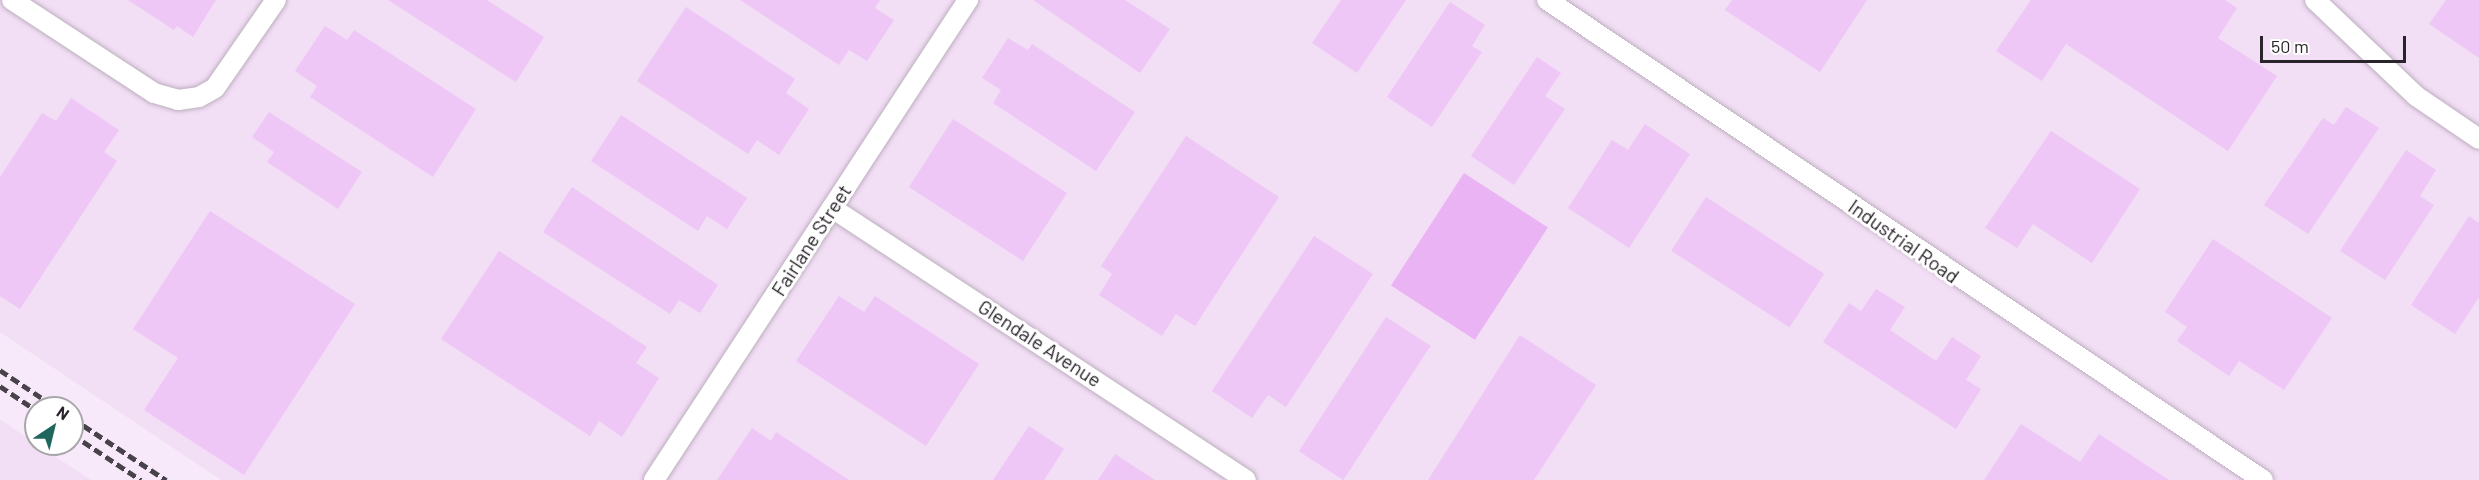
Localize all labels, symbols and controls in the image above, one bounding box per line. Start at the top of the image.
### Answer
scale bar [2263,24,2408,62]
text: 50 m [2271,35,2309,57]
street label: Fairlane Street [766,180,856,300]
street label: Industrial Road [1844,194,1964,288]
street label: Glendale Avenue [974,294,1106,392]
north arrow [24,396,84,456]
text: N [54,402,73,423]

